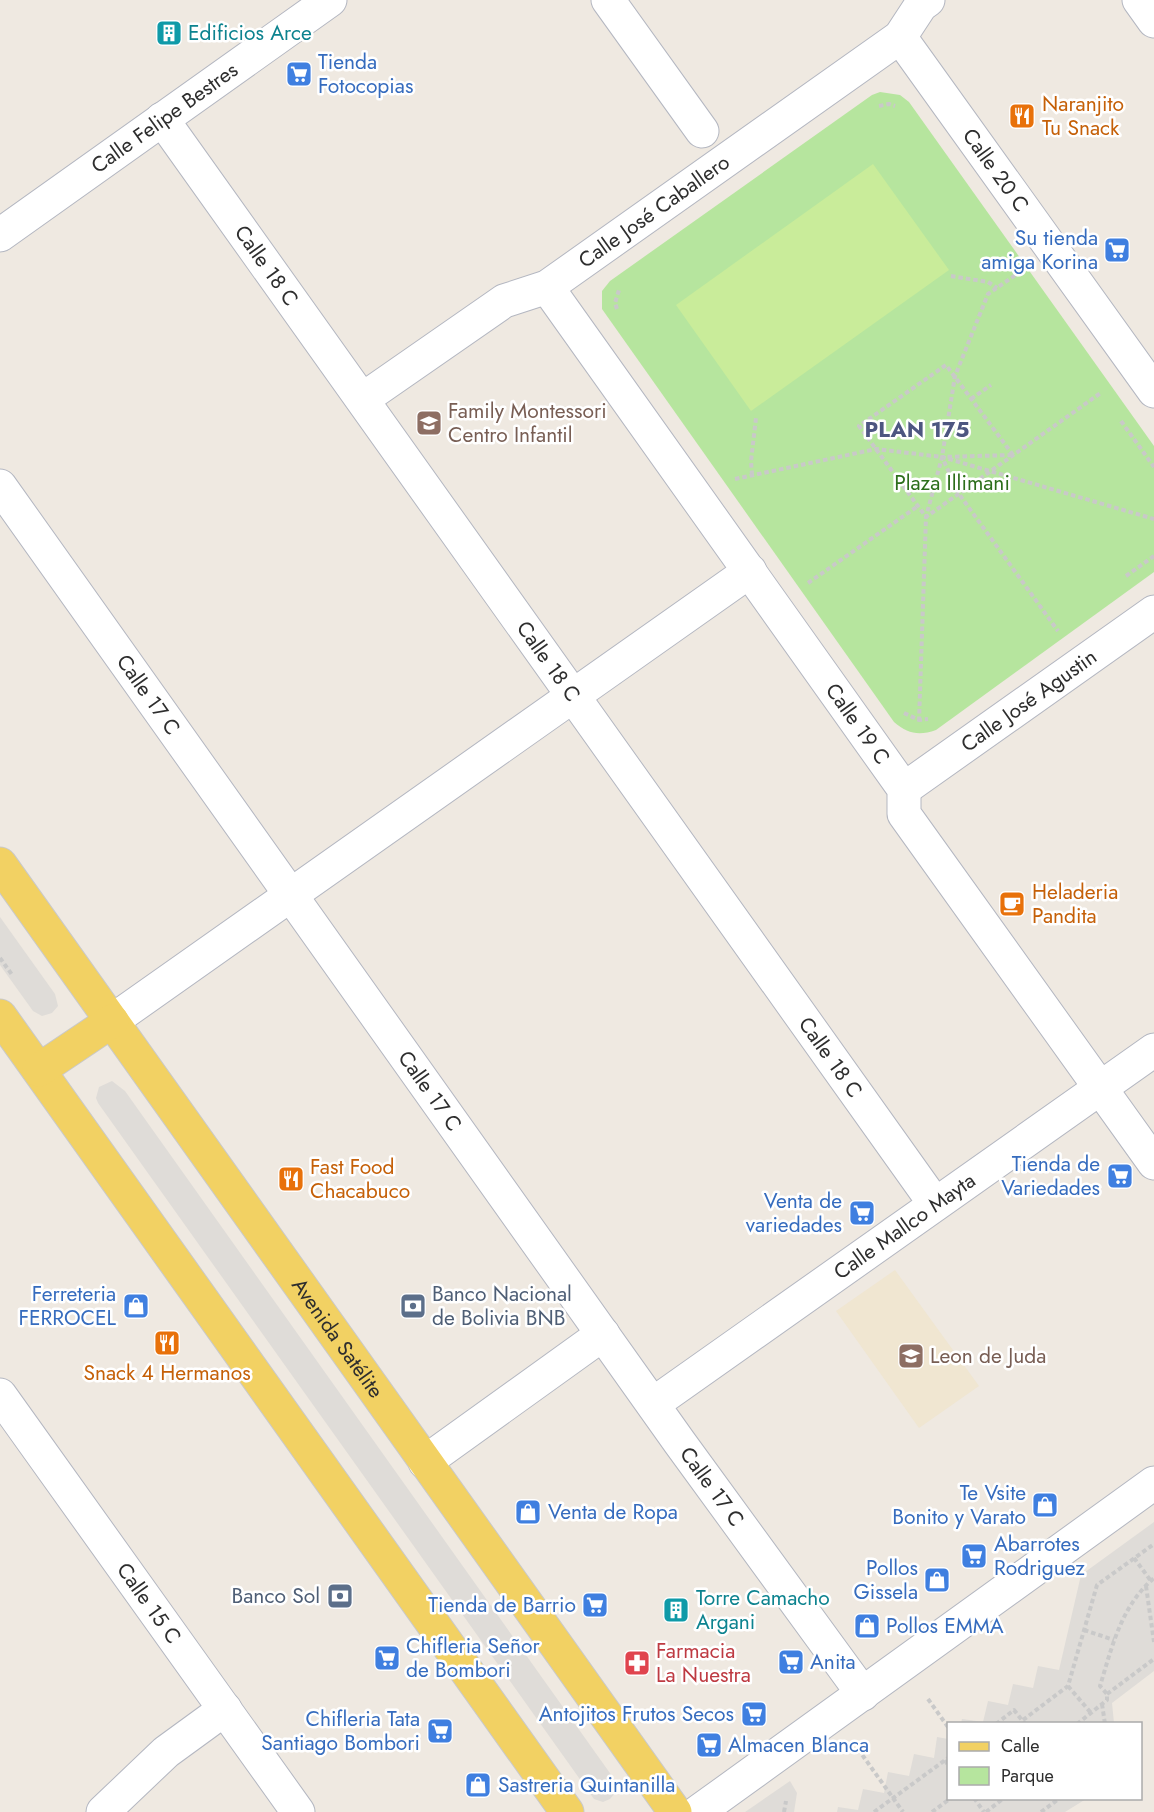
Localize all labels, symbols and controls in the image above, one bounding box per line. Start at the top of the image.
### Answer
building icon: Edificios Arce [154,18,184,48]
place label: Edificios Arce [188,18,312,48]
place label: Tienda Fotocopias [318,47,413,101]
street label: Calle Felipe Bestres [85,55,244,180]
supermarket icon: Tienda Fotocopias [284,59,314,89]
place label: Naranjito Tu Snack [1042,89,1124,143]
restaurant icon: Naranjito Tu Snack [1007,101,1037,131]
street label: Calle 20 C [955,122,1036,218]
street label: Calle José Caballero [572,147,736,275]
street label: Calle 18 C [227,219,306,312]
place label: Su tienda amiga Korina [981,223,1098,277]
supermarket icon: Su tienda amiga Korina [1102,235,1132,265]
place label: Family Montessori Centro Infantil [448,396,607,450]
school or university icon: Family Montessori Centro Infantil [414,408,444,438]
district label: PLAN 175 [865,413,969,445]
park label: Plaza Illimani [894,468,1010,498]
street label: Calle 18 C [509,615,588,708]
street label: Calle José Agustin [955,642,1103,759]
street label: Calle 17 C [109,648,187,741]
street label: Calle 19 C [818,677,897,771]
place label: Heladeria Pandita [1032,877,1118,931]
cafe icon: Heladeria Pandita [997,889,1027,919]
street label: Calle 18 C [791,1011,870,1104]
street label: Calle 17 C [391,1044,469,1137]
place label: Tienda de Variedades [1001,1149,1100,1203]
place label: Fast Food Chacabuco [310,1152,410,1206]
supermarket icon: Tienda de Variedades [1105,1161,1135,1191]
restaurant icon: Fast Food Chacabuco [276,1164,306,1194]
street label: Calle Mallco Mayta [828,1166,982,1287]
place label: Venta de variedades [746,1186,842,1240]
supermarket icon: Venta de variedades [847,1198,877,1228]
street label: Avenida Satélite [284,1272,391,1404]
place label: Ferreteria FERROCEL [18,1279,117,1333]
place label: Banco Nacional de Bolivia BNB [432,1279,572,1333]
shop icon: Ferreteria FERROCEL [121,1291,151,1321]
bank icon: Banco Nacional de Bolivia BNB [398,1291,428,1321]
restaurant icon: Snack 4 Hermanos [152,1328,182,1358]
school or university icon: Leon de Juda [896,1341,926,1371]
place label: Leon de Juda [930,1341,1046,1371]
place label: Snack 4 Hermanos [83,1358,251,1388]
street label: Calle 17 C [672,1440,751,1533]
place label: Te Vsite Bonito y Varato [892,1478,1026,1532]
shop icon: Te Vsite Bonito y Varato [1030,1490,1060,1520]
shop icon: Venta de Ropa [513,1497,543,1527]
place label: Venta de Ropa [548,1497,678,1527]
place label: Abarrotes Rodriguez [994,1529,1085,1583]
supermarket icon: Abarrotes Rodriguez [959,1541,989,1571]
place label: Pollos Gissela [854,1553,918,1607]
street label: Calle 15 C [110,1557,188,1650]
shop icon: Pollos Gissela [922,1565,952,1595]
place label: Banco Sol [232,1581,320,1611]
bank icon: Banco Sol [325,1581,355,1611]
place label: Torre Camacho Argani [696,1583,830,1637]
place label: Tienda de Barrio [428,1590,576,1620]
supermarket icon: Tienda de Barrio [580,1590,610,1620]
building icon: Torre Camacho Argani [661,1595,691,1625]
shop icon: Pollos EMMA [852,1611,882,1641]
place label: Pollos EMMA [886,1611,1004,1641]
place label: Chifleria Señor de Bombori [406,1631,540,1685]
place label: Farmacia La Nuestra [656,1636,751,1690]
supermarket icon: Chifleria Señor de Bombori [372,1643,402,1673]
supermarket icon: Anita [776,1647,806,1677]
place label: Anita [810,1647,856,1677]
pharmacy icon: Farmacia La Nuestra [622,1648,652,1678]
place label: Antojitos Frutos Secos [539,1699,734,1729]
supermarket icon: Antojitos Frutos Secos [739,1699,769,1729]
place label: Chifleria Tata Santiago Bombori [261,1704,420,1758]
supermarket icon: Chifleria Tata Santiago Bombori [425,1716,455,1746]
legend [947,1722,1142,1800]
supermarket icon: Almacen Blanca [694,1730,724,1760]
place label: Almacen Blanca [728,1730,869,1760]
text: Calle [1001,1733,1040,1759]
text: Parque [1001,1763,1054,1789]
shop icon: Sastreria Quintanilla [463,1770,493,1800]
place label: Sastreria Quintanilla [498,1770,675,1800]

